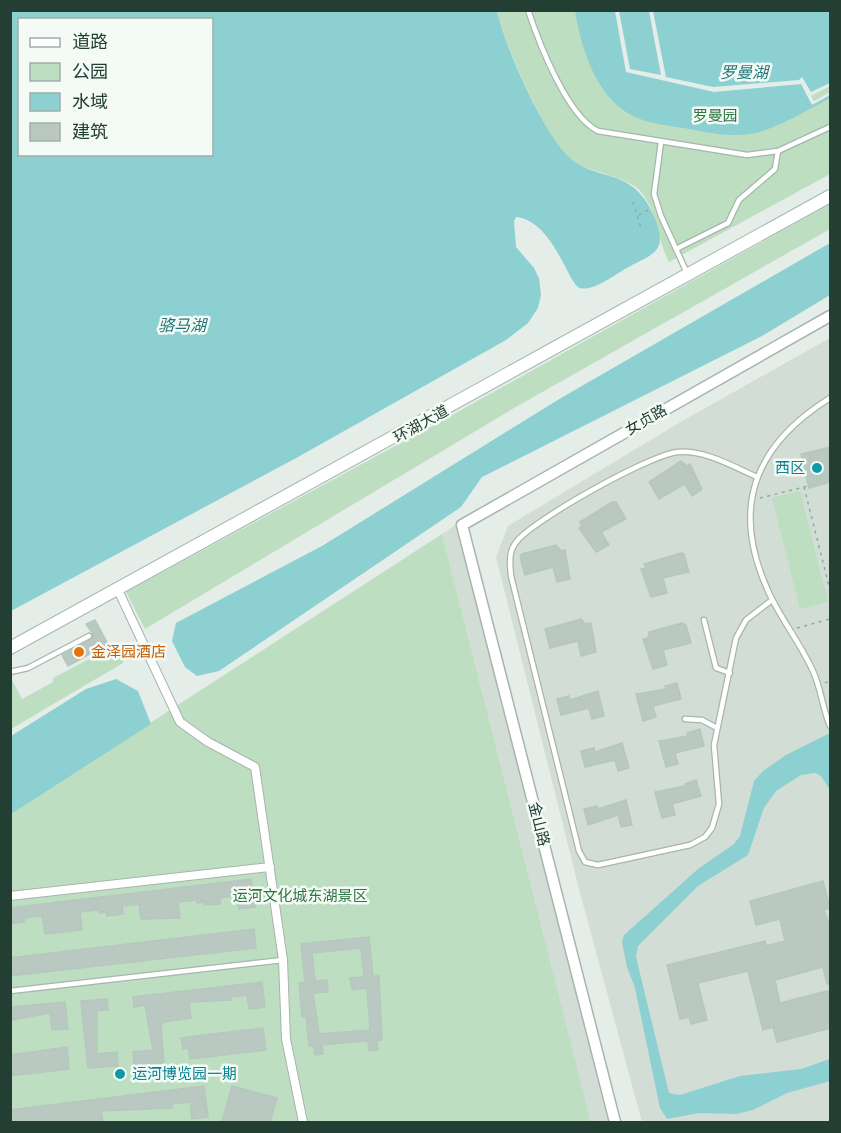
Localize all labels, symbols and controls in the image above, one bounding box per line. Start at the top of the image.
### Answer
legend [18,18,213,156]
text: 道路 [72,31,108,52]
text: 公园 [72,61,108,82]
water label: 罗曼湖 [720,63,771,82]
text: 水域 [72,91,108,112]
park label: 罗曼园 [692,107,738,124]
text: 建筑 [72,121,108,142]
water label: 骆马湖 [158,316,209,335]
street label: 女贞路 [622,401,669,438]
street label: 环湖大道 [390,402,451,446]
place label: 西区 [775,459,805,476]
marker: 西区 [810,461,824,475]
place label: 金泽园酒店 [91,643,166,660]
marker: 金泽园酒店 [72,645,86,659]
street label: 金山路 [526,800,553,848]
park label: 运河文化城东湖景区 [232,887,368,904]
place label: 运河博览园一期 [132,1065,237,1082]
marker: 运河博览园一期 [113,1067,127,1081]

